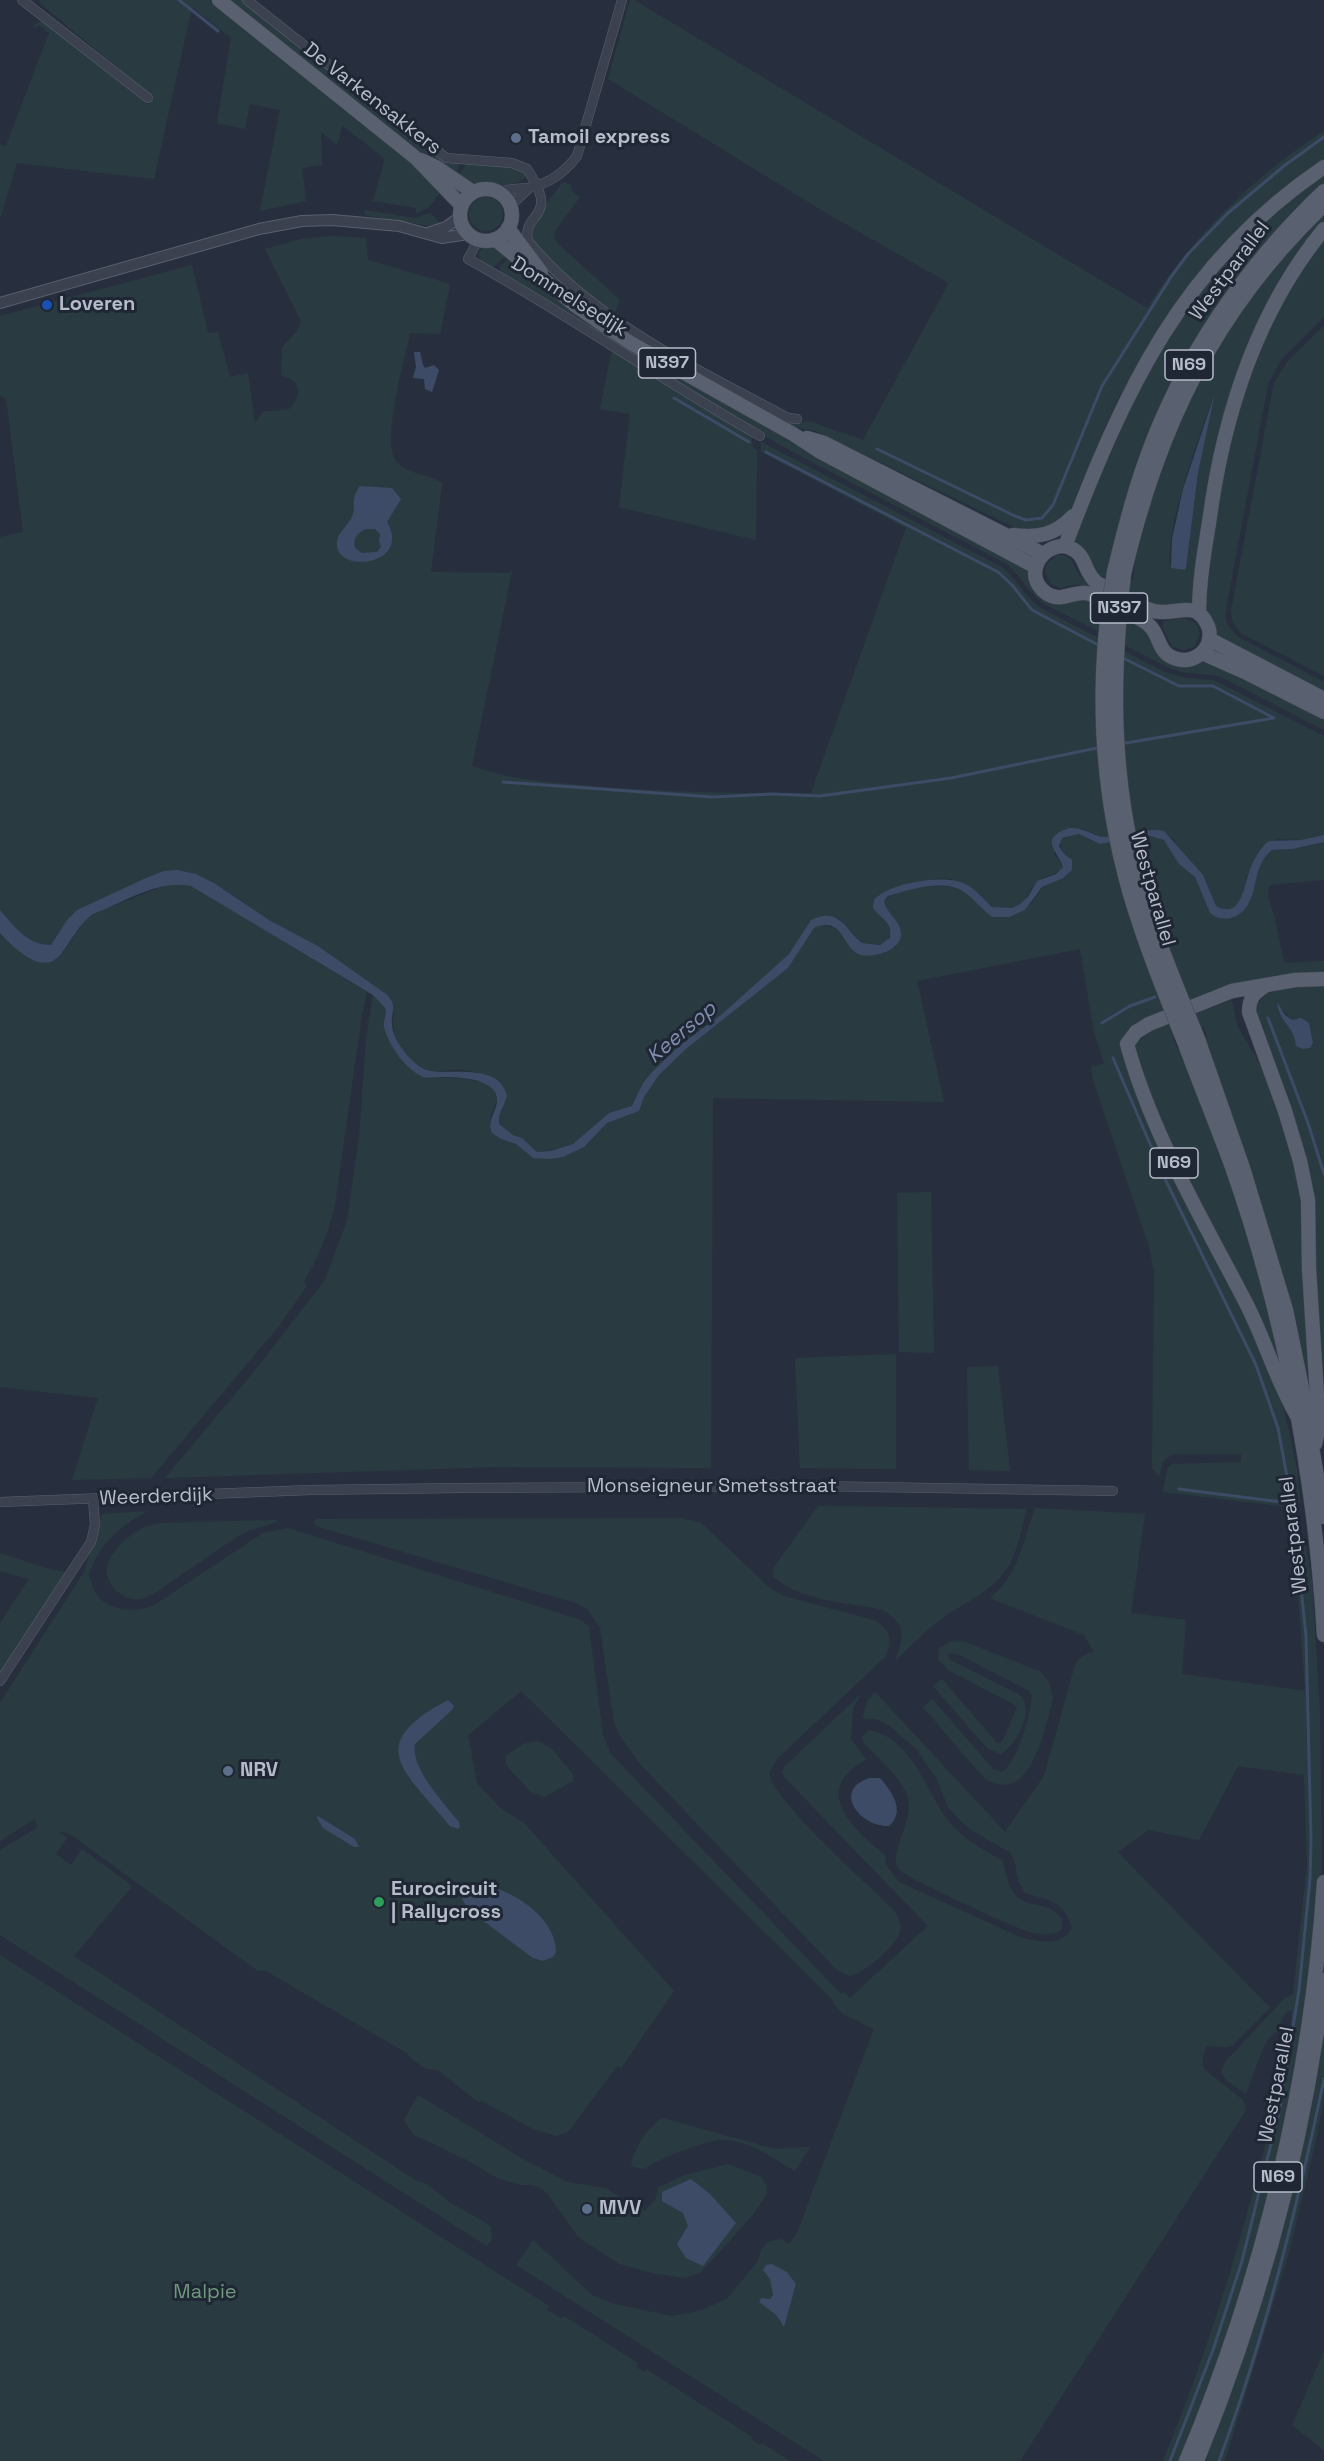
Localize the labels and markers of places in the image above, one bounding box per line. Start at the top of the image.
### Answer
place label: Tamoil express [528,126,670,150]
marker: Tamoil express [509,131,523,145]
place label: Loveren [59,293,135,317]
marker: Loveren [40,298,54,312]
place label: NRV [240,1759,278,1783]
marker: NRV [221,1764,235,1778]
place label: Eurocircuit | Rallycross [391,1878,501,1925]
marker: Eurocircuit | Rallycross [372,1895,386,1909]
place label: MVV [599,2197,641,2221]
marker: MVV [580,2202,594,2216]

